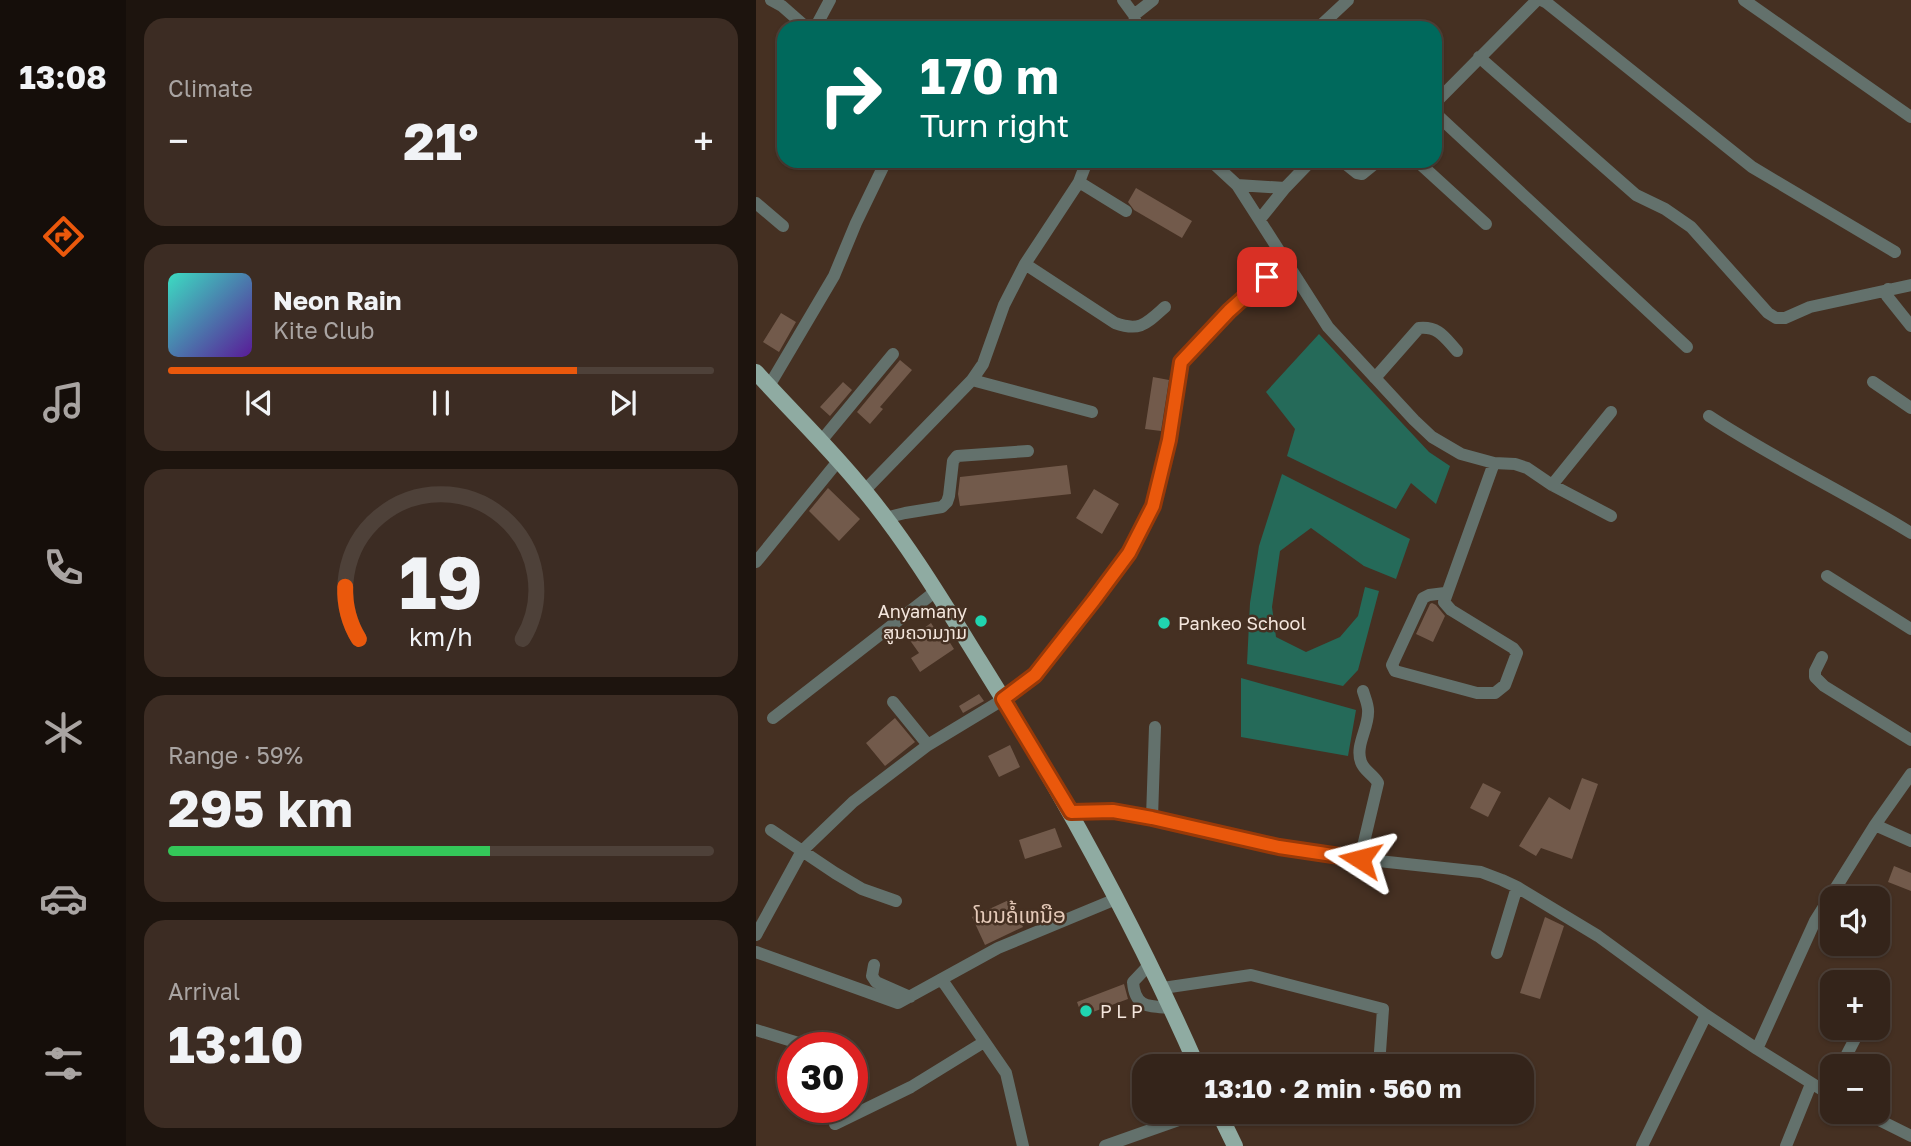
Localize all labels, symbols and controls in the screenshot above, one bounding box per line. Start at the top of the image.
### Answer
text: 170 m [920,46,1059,105]
icon: right [805,49,896,140]
text: 13:08 [19,58,107,96]
text: Climate [168,74,253,102]
text: Turn right [920,106,1069,144]
text: 21° [403,109,479,171]
text: − [168,118,189,163]
text: + [693,118,714,163]
icon: directions [39,212,88,261]
pin [1237,247,1297,307]
icon: arrive [1248,258,1286,296]
text: Neon Rain [273,285,402,316]
text: Kite Club [273,316,374,344]
icon: music [39,378,88,427]
icon: previous [240,384,278,422]
icon: pause [422,384,460,422]
icon: next [604,384,642,422]
text: 19 [399,538,483,625]
icon: phone [39,543,88,592]
place label: Anyamany ສູນຄວາມງາມ [878,600,967,645]
place label: Pankeo School [1178,612,1306,634]
marker: Anyamany ສູນຄວາມງາມ [973,613,989,629]
marker: Pankeo School [1156,615,1172,631]
text: km/h [409,621,473,652]
icon: climate [39,708,88,757]
text: Range · 59% [168,741,303,769]
text: 295 km [168,776,353,838]
position arrow [1323,822,1397,896]
icon: car [39,874,88,923]
map controls [1820,886,1890,1124]
button: sound [1820,886,1890,956]
district label: ໂນນຄໍ້ເຫນືອ [973,900,1066,928]
button: + [1820,970,1890,1040]
text: Arrival [168,977,240,1005]
place label: P L P [1100,1000,1143,1022]
marker: P L P [1078,1003,1094,1019]
text: 13:10 [168,1012,304,1074]
speed limit sign: 30 [777,1032,868,1123]
icon: filters [39,1039,88,1088]
button: − [1820,1054,1890,1124]
text: 13:10 · 2 min · 560 m [1205,1073,1461,1104]

